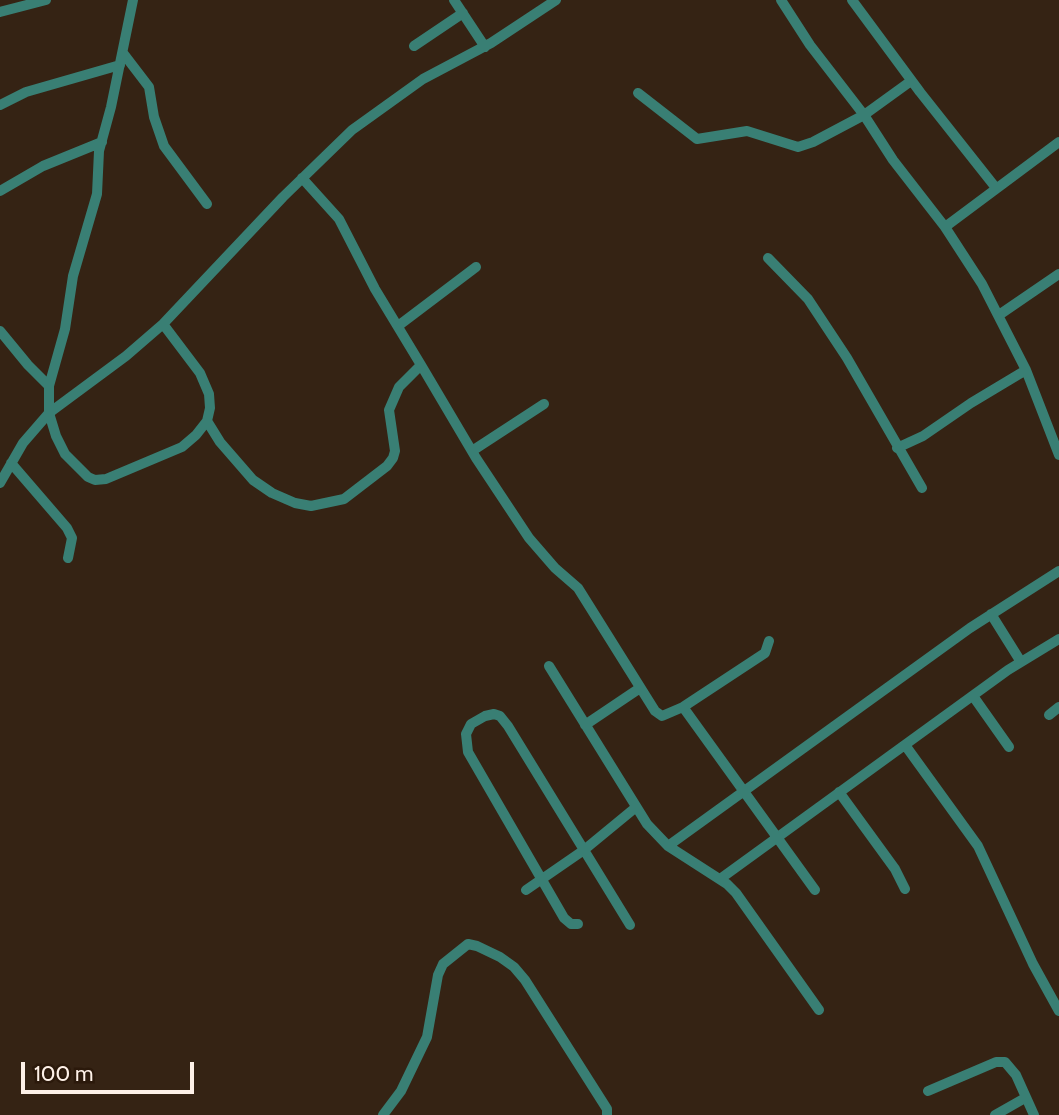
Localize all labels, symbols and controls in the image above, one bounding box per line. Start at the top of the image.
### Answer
scale bar [24,1048,198,1092]
text: 100 m [34,1061,93,1086]

